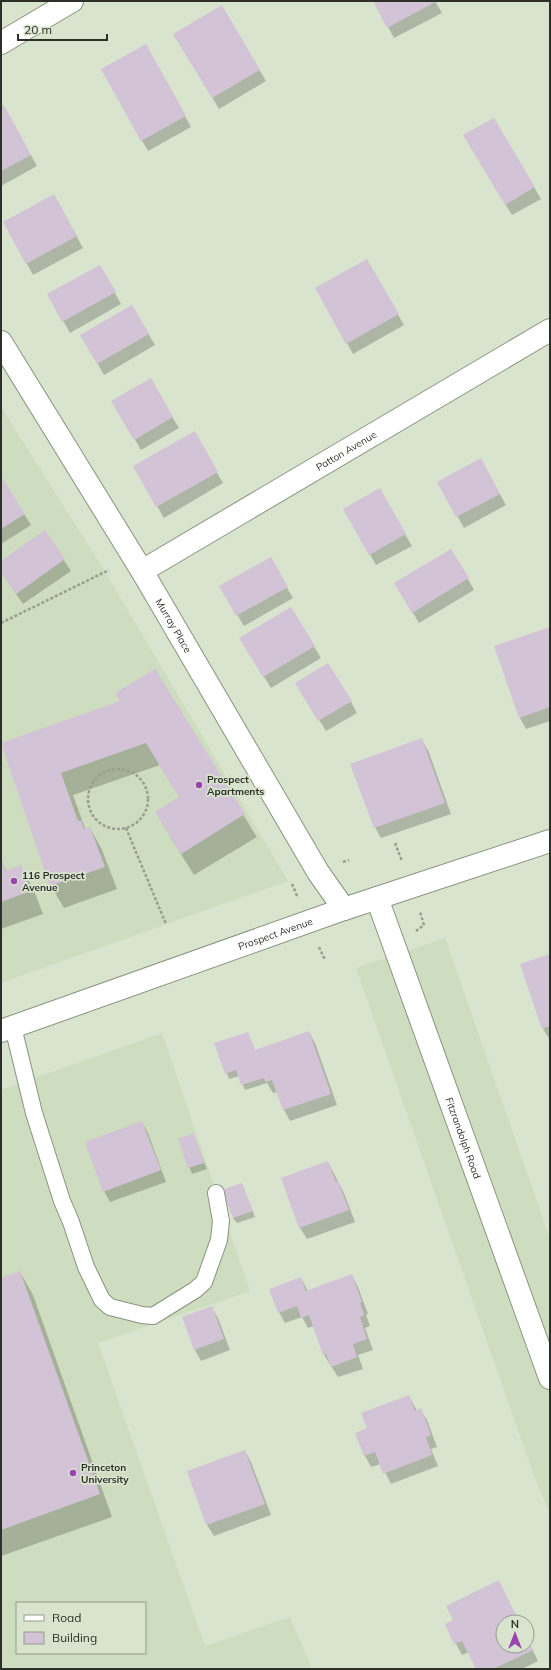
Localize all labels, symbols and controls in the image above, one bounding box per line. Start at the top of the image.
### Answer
scale bar [18,16,107,42]
text: 20 m [24,22,52,37]
street label: Patton Avenue [313,428,379,473]
street label: Murray Place [153,596,195,655]
place label: Prospect Apartments [207,773,264,798]
marker: Prospect Apartments [194,780,204,790]
place label: 116 Prospect Avenue [22,869,85,894]
marker: 116 Prospect Avenue [9,876,19,886]
street label: Prospect Avenue [236,914,314,953]
street label: Fitzrandolph Road [443,1096,484,1180]
place label: Princeton University [81,1461,129,1486]
marker: Princeton University [68,1468,78,1478]
legend [16,1602,146,1654]
text: Road [52,1610,81,1625]
north arrow [495,1614,535,1654]
text: N [511,1617,519,1631]
text: Building [52,1630,97,1645]

